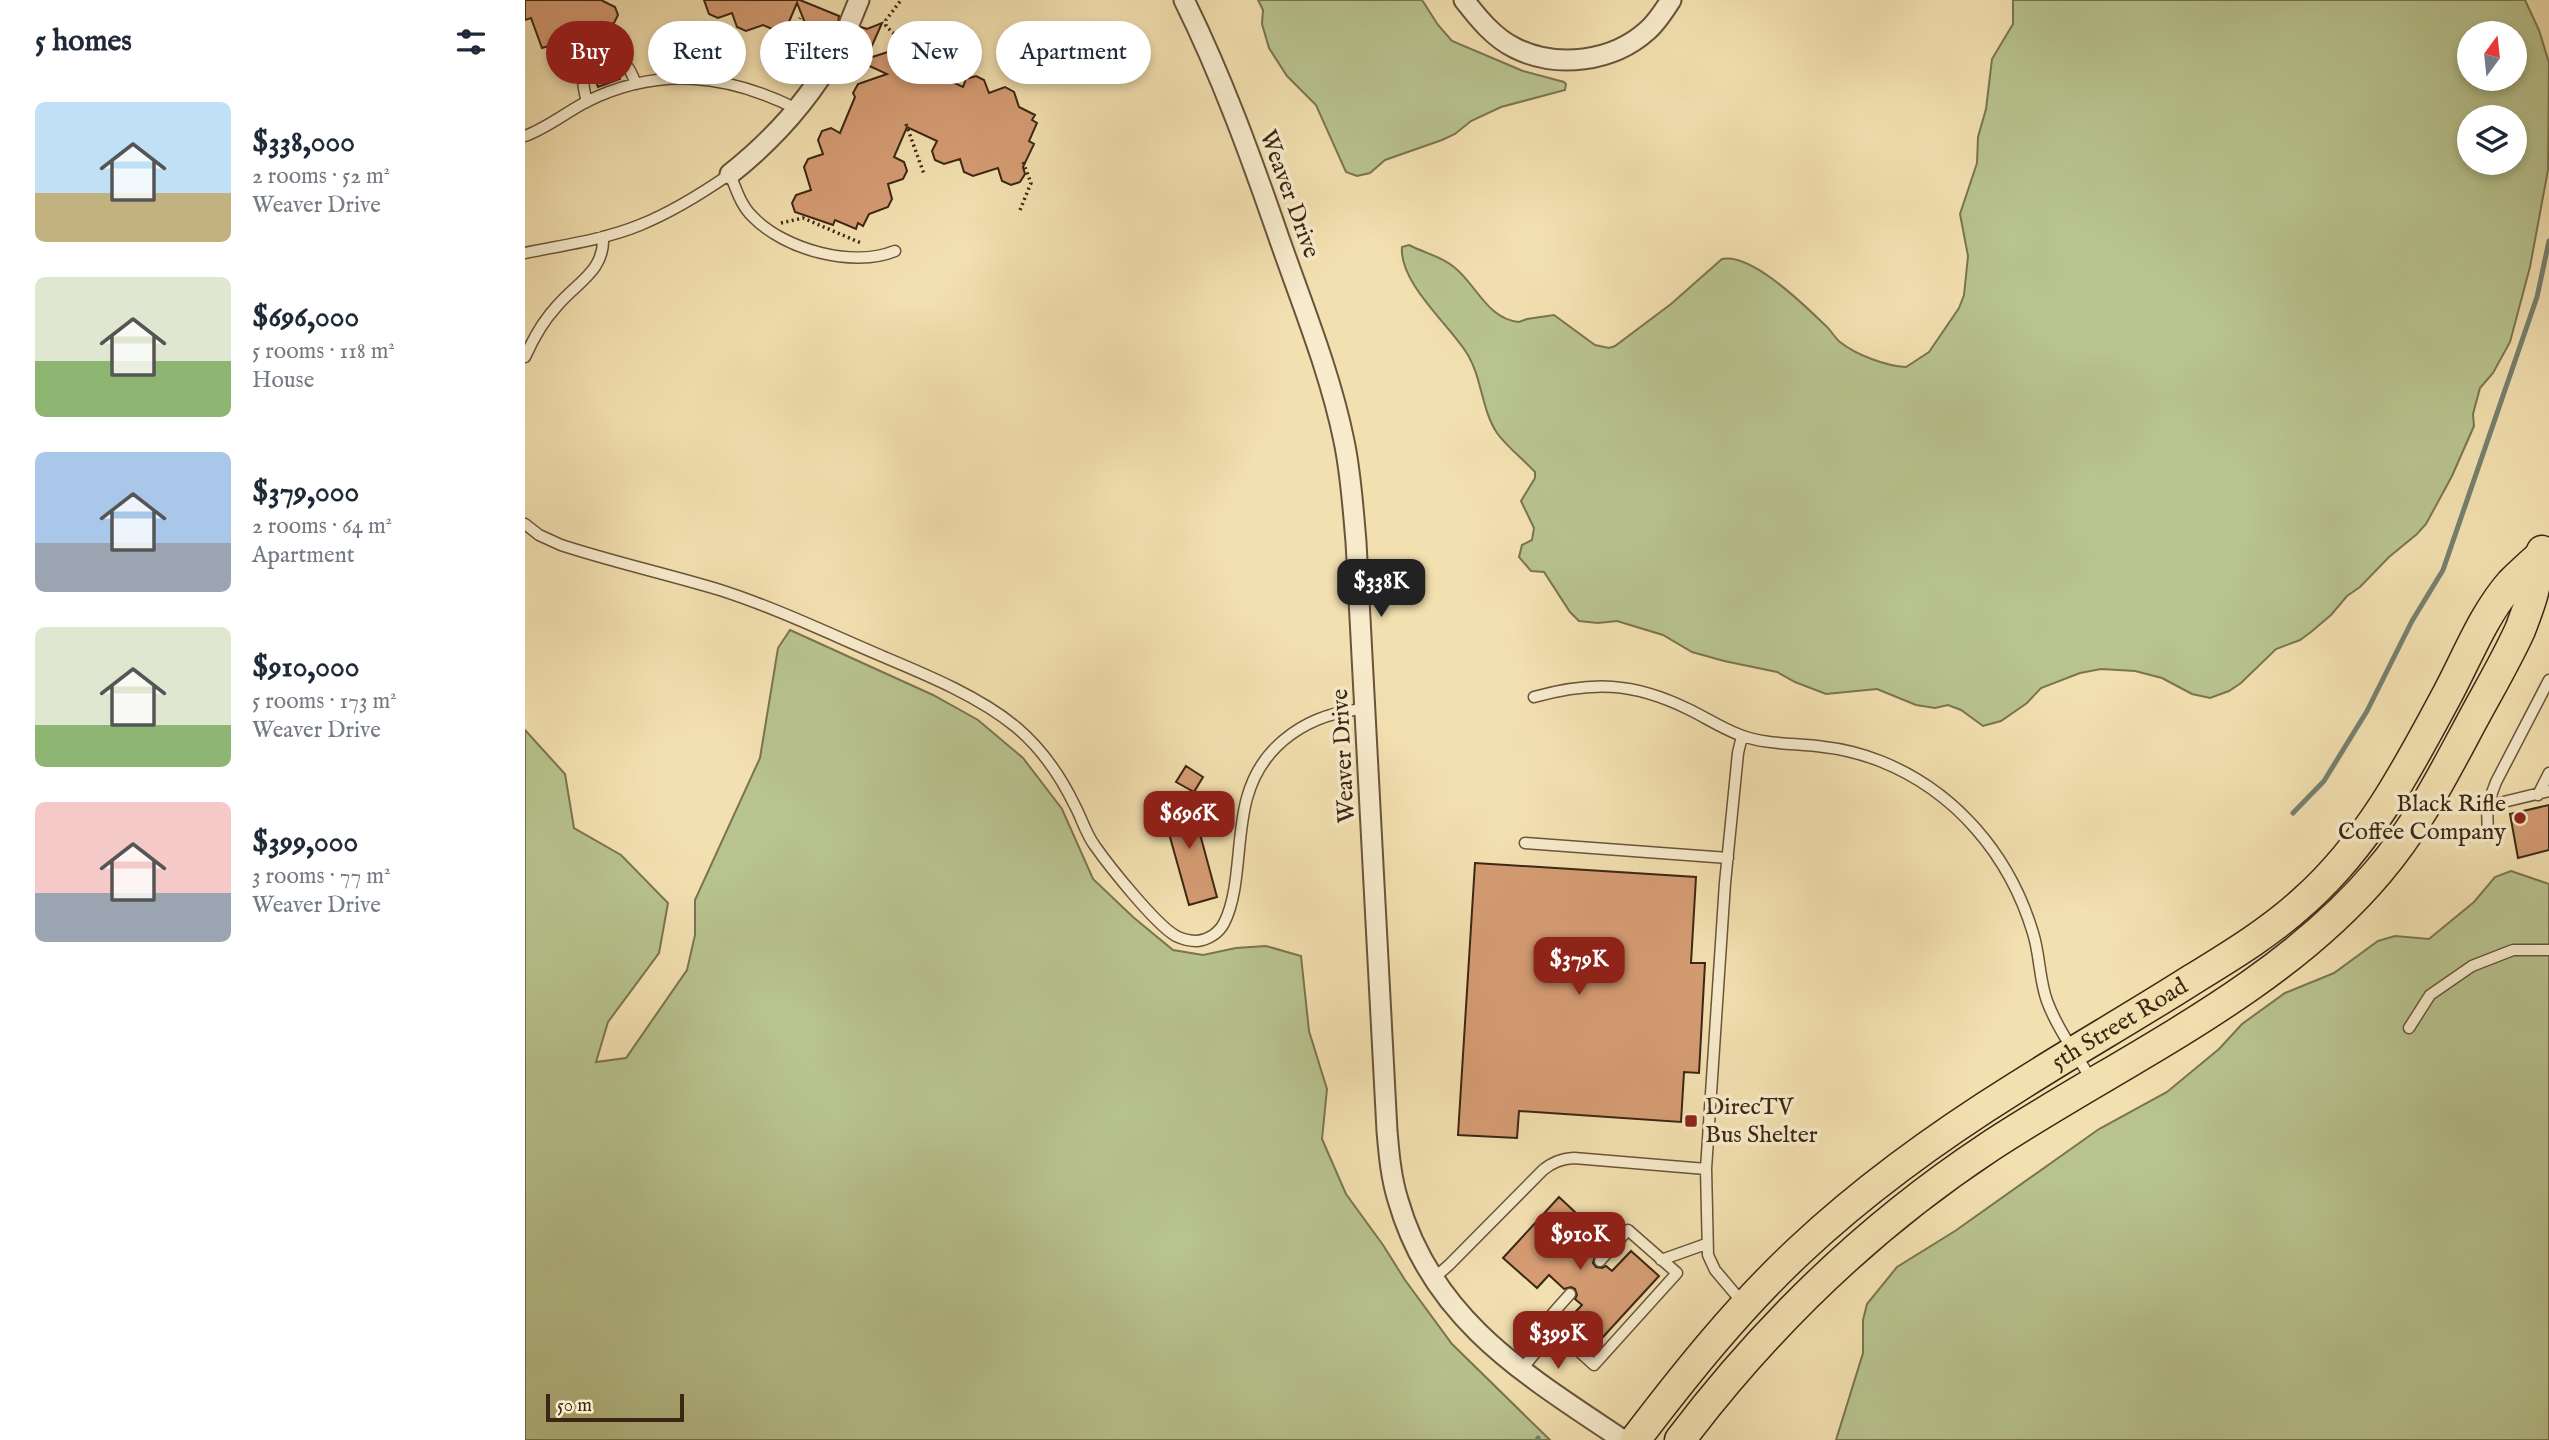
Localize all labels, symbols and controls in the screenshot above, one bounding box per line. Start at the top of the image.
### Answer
chip: Buy [546,21,634,84]
chip: Rent [648,21,746,84]
chip: Filters [760,21,873,84]
chip: New [887,21,982,84]
chip: Apartment [996,21,1151,84]
north arrow [2457,21,2527,91]
map controls [2457,21,2527,175]
text: 5 homes [35,23,132,61]
icon: filters [452,23,490,61]
button: layers [2457,105,2527,175]
text: $338,000 [252,124,355,162]
street label: Weaver Drive [1251,126,1327,262]
icon: home [91,130,175,214]
text: 2 rooms · 52 m² [252,162,390,191]
text: Weaver Drive [252,191,381,220]
text: $696,000 [252,299,359,337]
icon: home [91,305,175,389]
text: 5 rooms · 118 m² [252,337,395,366]
text: House [252,366,314,395]
text: $379,000 [252,474,359,512]
icon: home [91,480,175,564]
text: 2 rooms · 64 m² [252,512,392,541]
text: Apartment [252,541,355,570]
pin: $338K [1332,560,1430,619]
text: $338K [1353,567,1409,596]
text: $910,000 [252,649,360,687]
icon: home [91,655,175,739]
text: 5 rooms · 173 m² [252,687,397,716]
street label: Weaver Drive [1325,688,1363,824]
text: Weaver Drive [252,716,381,745]
place label: Black Rifle Coffee Company [2338,789,2506,848]
pin: $696K [1140,792,1238,851]
text: $696K [1160,799,1218,828]
marker: Black Rifle Coffee Company [2512,810,2528,826]
text: $399,000 [252,824,358,862]
icon: home [91,830,175,914]
text: 3 rooms · 77 m² [252,862,391,891]
text: Weaver Drive [252,891,381,920]
pin: $379K [1530,937,1628,997]
text: $379K [1550,945,1608,974]
street label: 5th Street Road [2046,971,2194,1077]
place label: DirecTV Bus Shelter [1705,1092,1818,1151]
marker: DirecTV Bus Shelter [1683,1113,1699,1129]
pin: $910K [1531,1212,1629,1272]
text: $910K [1550,1220,1610,1249]
pin: $399K [1509,1312,1607,1371]
text: $399K [1529,1319,1587,1348]
scale bar [546,1391,684,1423]
text: 50 m [557,1394,592,1418]

